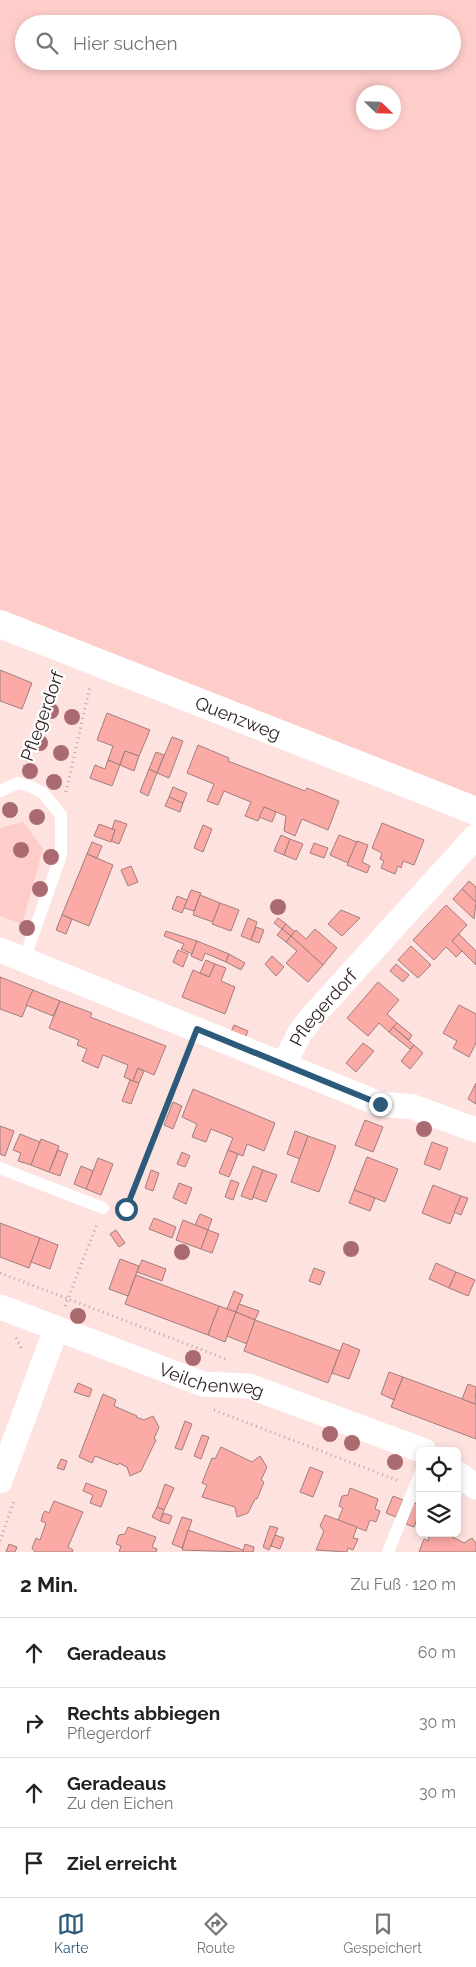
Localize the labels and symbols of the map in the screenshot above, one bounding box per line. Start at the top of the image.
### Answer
north arrow [356,85,401,130]
street label: Pflegerdorf [16,667,68,764]
street label: Quenzweg [192,691,284,744]
street label: Pflegerdorf [285,964,362,1049]
route end [369,1093,392,1116]
route start [115,1198,138,1221]
street label: Veilchenweg [156,1358,267,1401]

